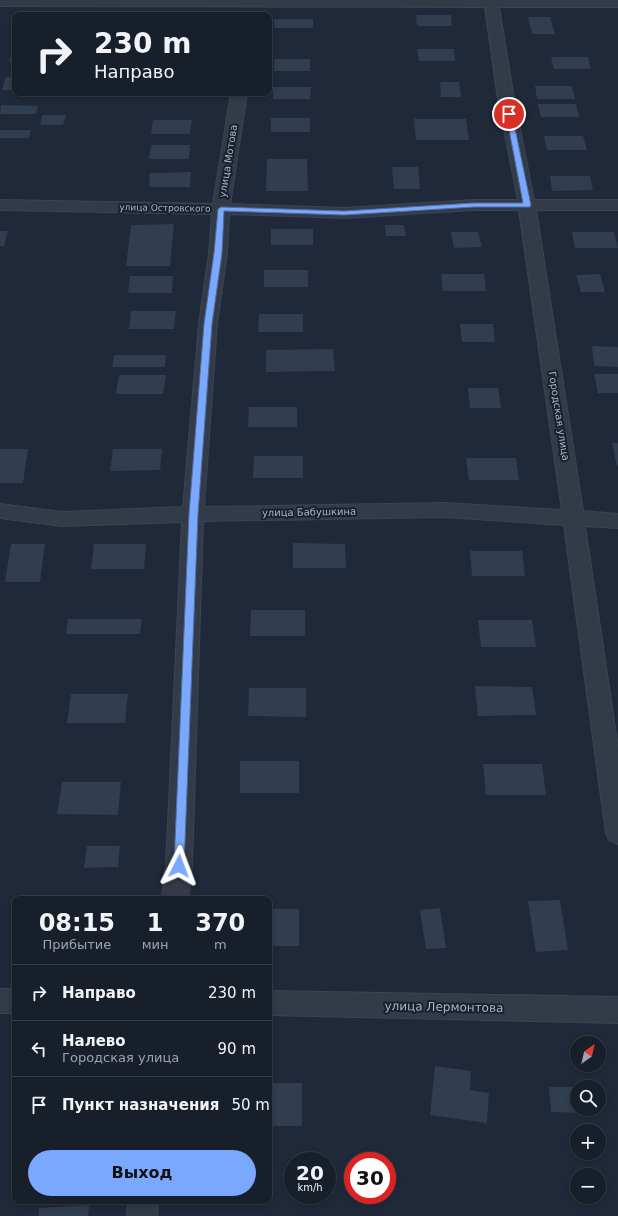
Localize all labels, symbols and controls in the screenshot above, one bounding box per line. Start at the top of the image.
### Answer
text: 230 m [94,27,191,60]
icon: right [28,28,80,80]
text: Направо [94,61,174,82]
pin [492,97,526,131]
icon: arrive [498,103,520,125]
street label: улица Мотова [217,124,239,198]
street label: улица Островского [119,202,211,214]
street label: Городская улица [547,371,571,461]
street label: улица Бабушкина [262,506,356,518]
position arrow [158,845,200,887]
text: 08:15 [39,909,115,937]
text: 1 [147,909,163,937]
text: 370 [195,909,245,937]
text: Прибытие [42,937,111,952]
text: мин [142,937,169,952]
text: m [214,937,227,952]
icon: right [28,982,50,1004]
text: Направо [62,984,136,1002]
text: 230 m [208,984,256,1002]
street label: улица Лермонтова [384,999,504,1015]
text: Налево [62,1032,126,1050]
north arrow [570,1036,606,1072]
map controls [570,1036,606,1204]
icon: left [28,1038,50,1060]
text: 90 m [218,1040,256,1058]
text: Городская улица [62,1050,179,1065]
button: search [570,1080,606,1116]
icon: arrive [28,1094,50,1116]
text: Пункт назначения [62,1096,219,1114]
text: 50 m [231,1096,270,1114]
button: + [570,1124,606,1160]
button: Выход [28,1150,256,1196]
speed limit sign: 30 [344,1152,396,1204]
text: 20 [296,1161,324,1185]
button: − [570,1168,606,1204]
text: km/h [297,1182,323,1193]

